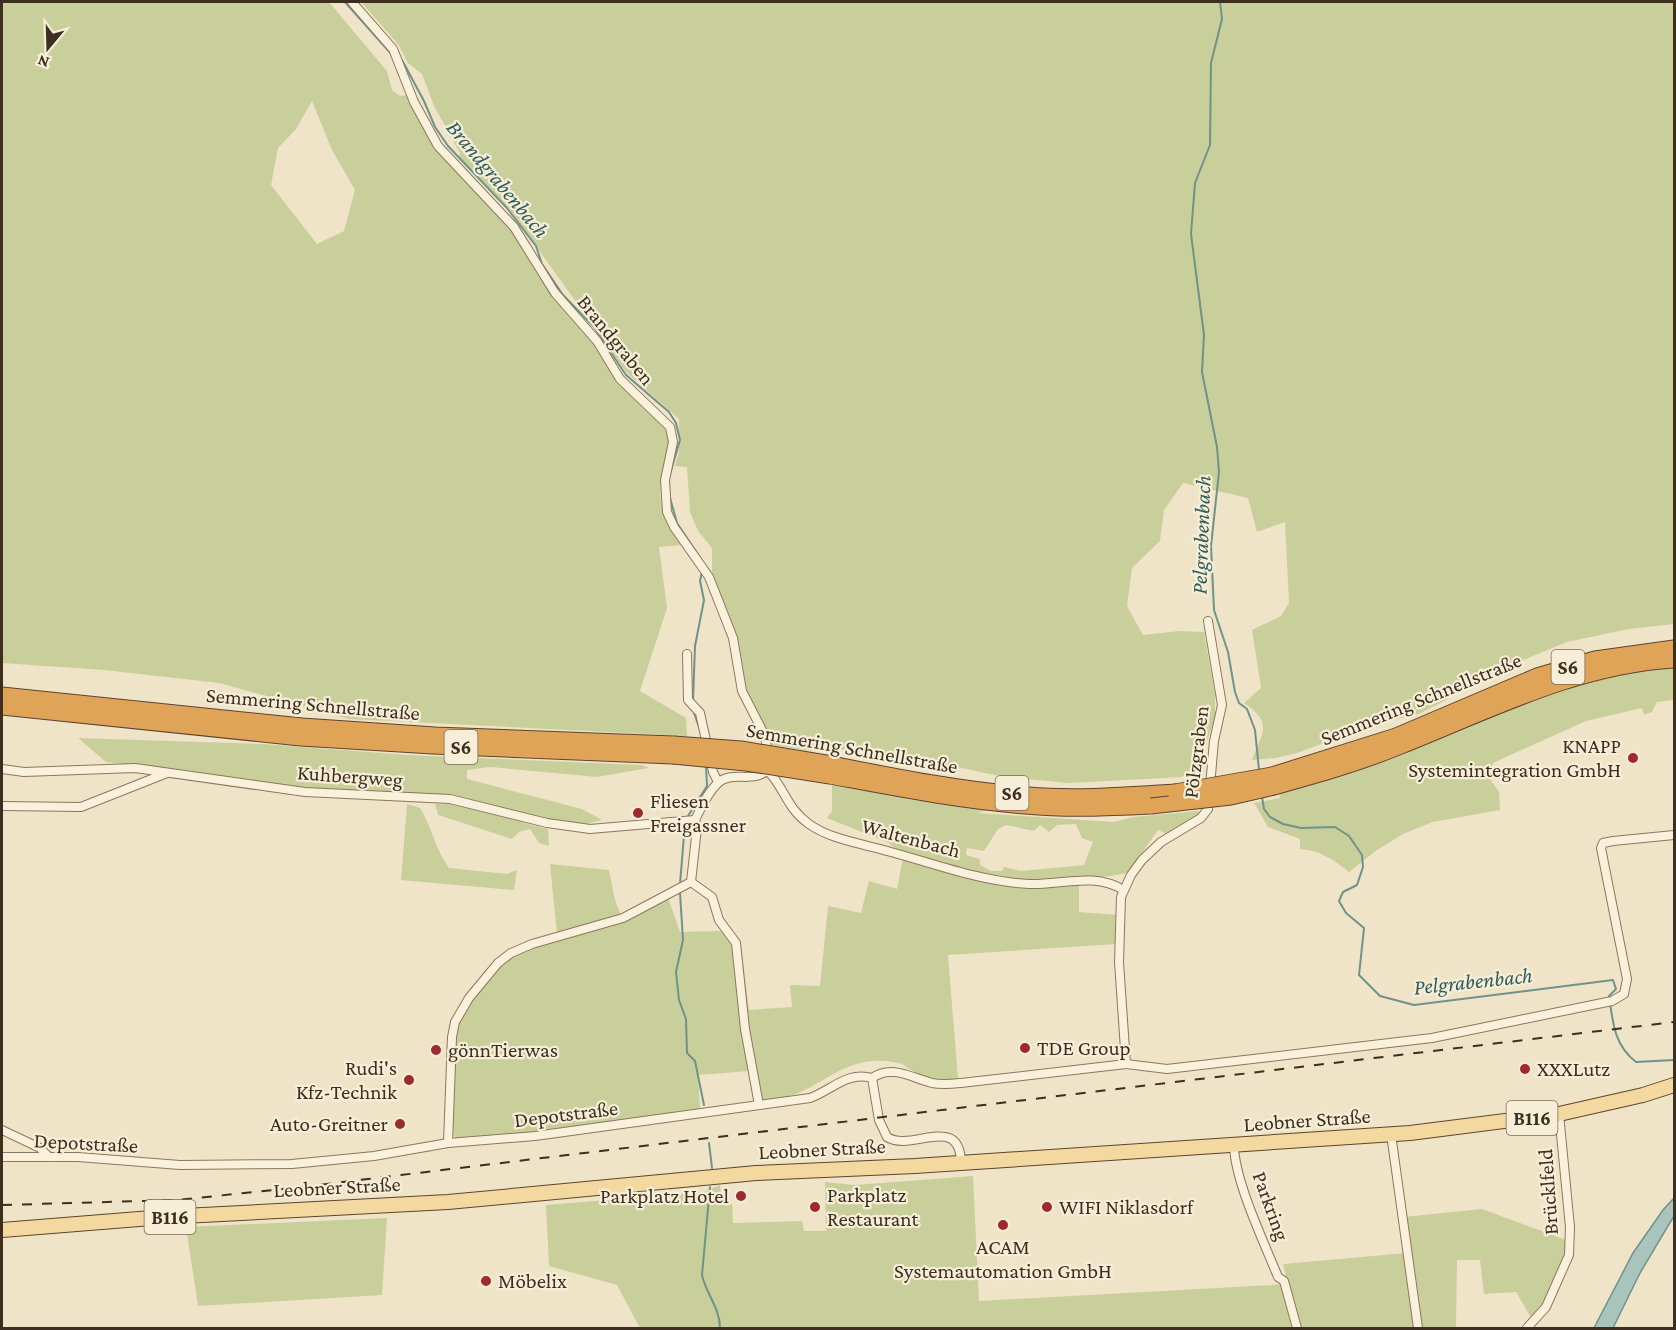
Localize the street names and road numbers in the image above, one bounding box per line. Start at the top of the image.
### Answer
street label: Brandgraben [572,290,660,390]
street label: Semmering Schnellstraße [1317,648,1525,750]
road number: S6 [1552,650,1584,684]
street label: Semmering Schnellstraße [205,683,421,725]
street label: Pölzgraben [1178,704,1214,800]
street label: Semmering Schnellstraße [744,718,960,778]
road number: S6 [444,730,478,764]
street label: Kuhbergweg [296,760,404,792]
road number: S6 [996,776,1028,810]
street label: Waltenbach [859,813,963,863]
street label: Depotstraße [513,1096,619,1132]
road number: B116 [1506,1101,1558,1135]
street label: Leobner Straße [1243,1104,1371,1136]
street label: Depotstraße [33,1128,139,1158]
street label: Leobner Straße [758,1134,886,1164]
street label: Brücklfeld [1533,1148,1563,1236]
street label: Parkring [1247,1168,1295,1244]
street label: Leobner Straße [273,1172,401,1202]
road number: B116 [144,1200,195,1234]

